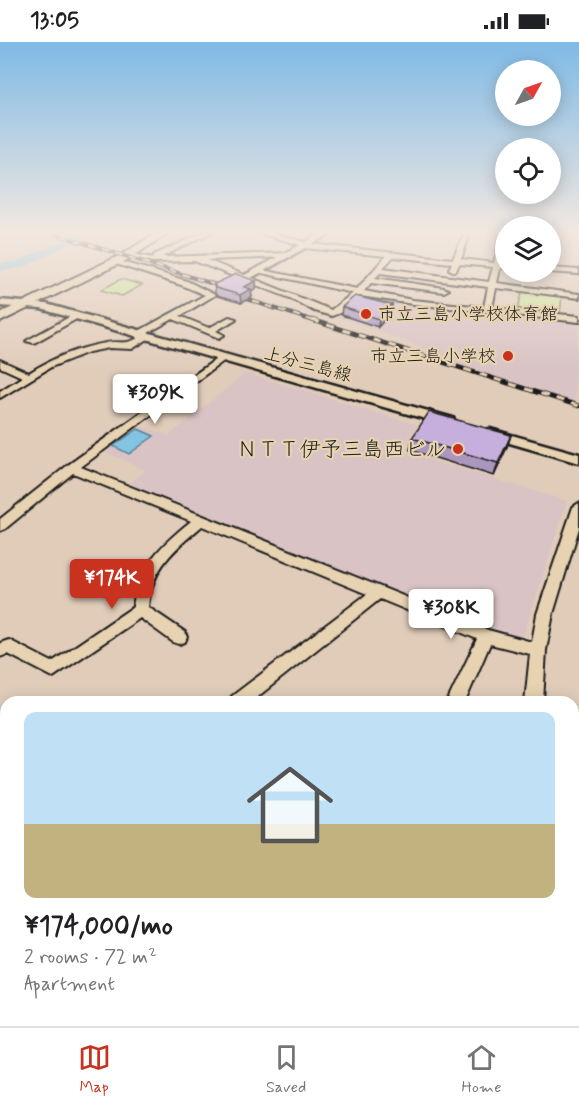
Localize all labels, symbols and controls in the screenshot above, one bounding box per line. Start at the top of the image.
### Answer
text: 13:05 [30,7,79,35]
north arrow [495,60,561,126]
map controls [495,60,561,282]
button: locate [495,138,561,204]
button: layers [495,216,561,282]
place label: 市立三島小学校体育館 [378,303,558,327]
marker: 市立三島小学校体育館 [359,307,373,321]
street label: 上分三島線 [261,342,354,388]
place label: 市立三島小学校 [370,345,496,369]
marker: 市立三島小学校 [501,349,515,363]
pin: ¥309K [113,374,197,425]
text: ¥309K [127,380,183,407]
place label: ＮＴＴ伊予三島西ビル [236,436,446,464]
marker: ＮＴＴ伊予三島西ビル [451,442,465,456]
pin: ¥174K [70,559,154,610]
text: ¥174K [84,565,140,592]
pin: ¥308K [409,589,493,640]
text: ¥308K [423,595,479,622]
icon: home [236,751,344,859]
text: ¥174,000/mo [24,910,173,944]
text: 2 rooms · 72 m² [24,944,157,971]
text: Apartment [24,971,115,998]
tab: Map [78,1041,111,1098]
tab: Saved [266,1041,306,1098]
tab: Home [462,1041,501,1098]

